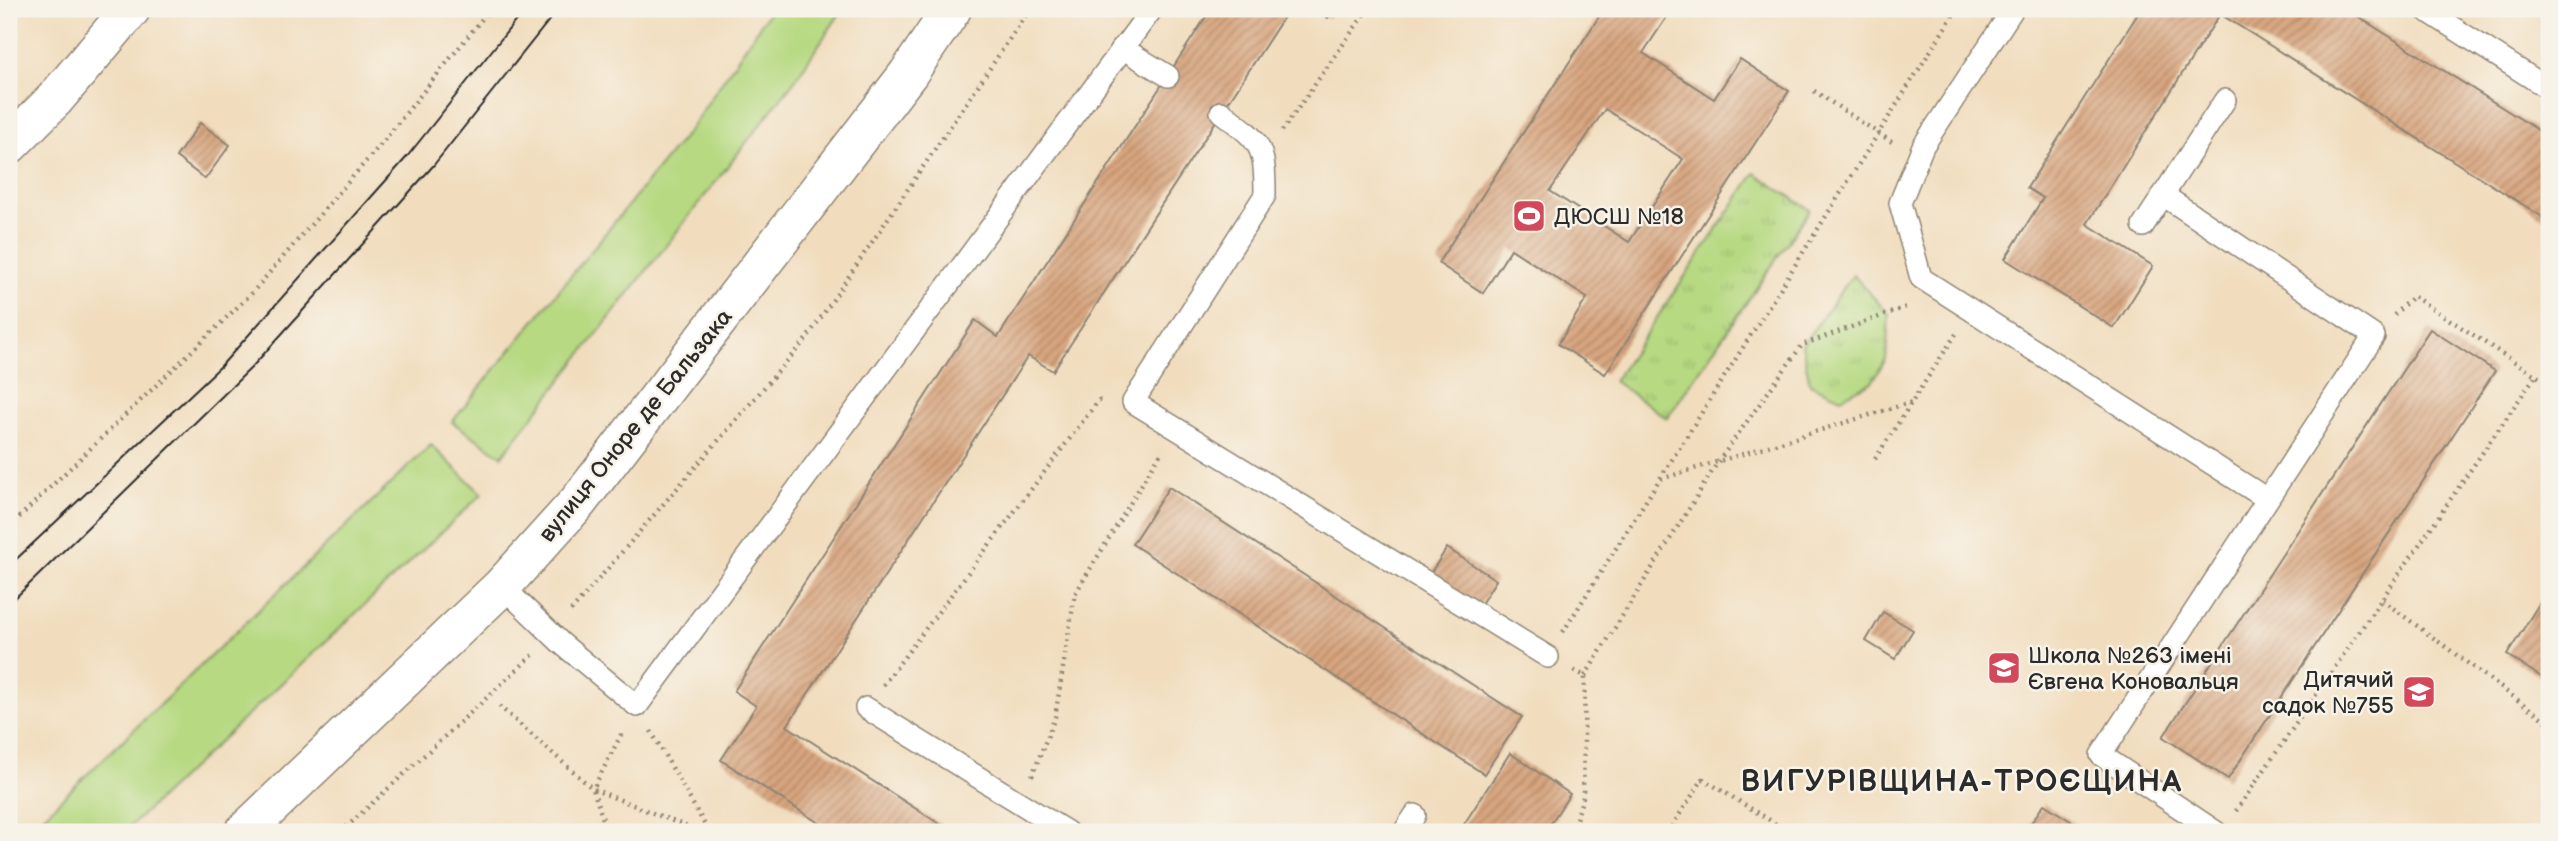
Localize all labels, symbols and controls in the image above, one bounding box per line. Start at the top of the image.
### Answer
sports icon: ДЮСШ №18 [1510,197,1548,235]
place label: ДЮСШ №18 [1554,203,1684,231]
street label: вулиця Оноре де Бальзака [533,303,739,548]
place label: Школа №263 імені Євгена Коновальця [2028,642,2239,696]
school or university icon: Школа №263 імені Євгена Коновальця [1985,649,2023,687]
place label: Дитячий садок №755 [2262,666,2394,720]
school or university icon: Дитячий садок №755 [2400,673,2438,711]
district label: ВИГУРІВЩИНА-ТРОЄЩИНА [1741,764,2183,800]

